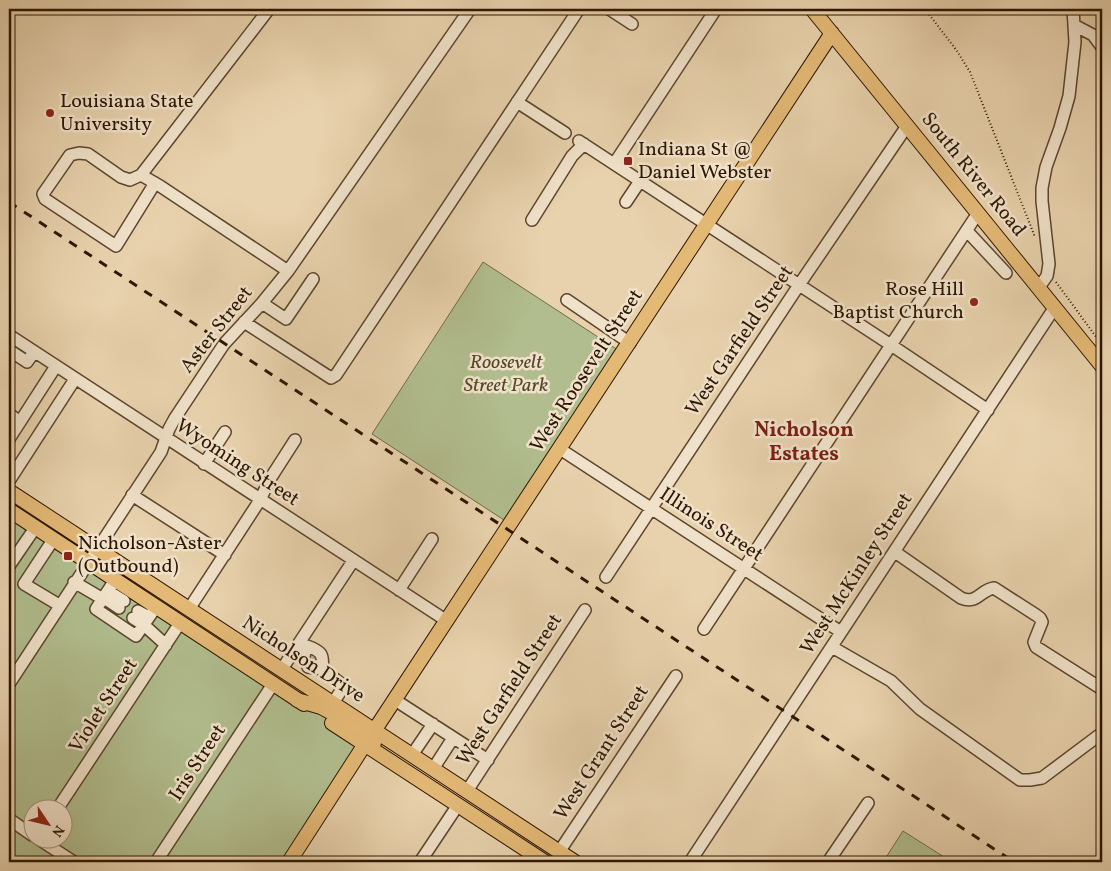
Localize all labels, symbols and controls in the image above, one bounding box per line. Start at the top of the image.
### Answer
place label: Louisiana State University [60,88,194,139]
marker: Louisiana State University [44,107,56,119]
street label: South River Road [914,107,1032,243]
place label: Indiana St @ Daniel Webster [638,136,772,187]
marker: Indiana St @ Daniel Webster [622,155,634,167]
street label: West Garfield Street [679,260,801,422]
place label: Rose Hill Baptist Church [833,276,964,327]
street label: Aster Street [174,281,260,379]
street label: West Roosevelt Street [524,284,650,458]
marker: Rose Hill Baptist Church [968,296,980,308]
park label: Roosevelt Street Park [464,349,548,400]
street label: Wyoming Street [169,412,305,514]
district label: Nicholson Estates [754,416,854,469]
street label: Illinois Street [654,481,768,569]
street label: West McKinley Street [794,487,920,661]
place label: Nicholson-Aster (Outbound) [78,530,221,581]
marker: Nicholson-Aster (Outbound) [62,550,74,562]
street label: West Garfield Street [450,608,570,772]
street label: Nicholson Drive [236,610,370,710]
street label: Violet Street [63,653,145,759]
street label: West Grant Street [548,680,656,826]
street label: Iris Street [163,719,233,807]
north arrow [22,798,72,848]
text: N [47,821,68,840]

